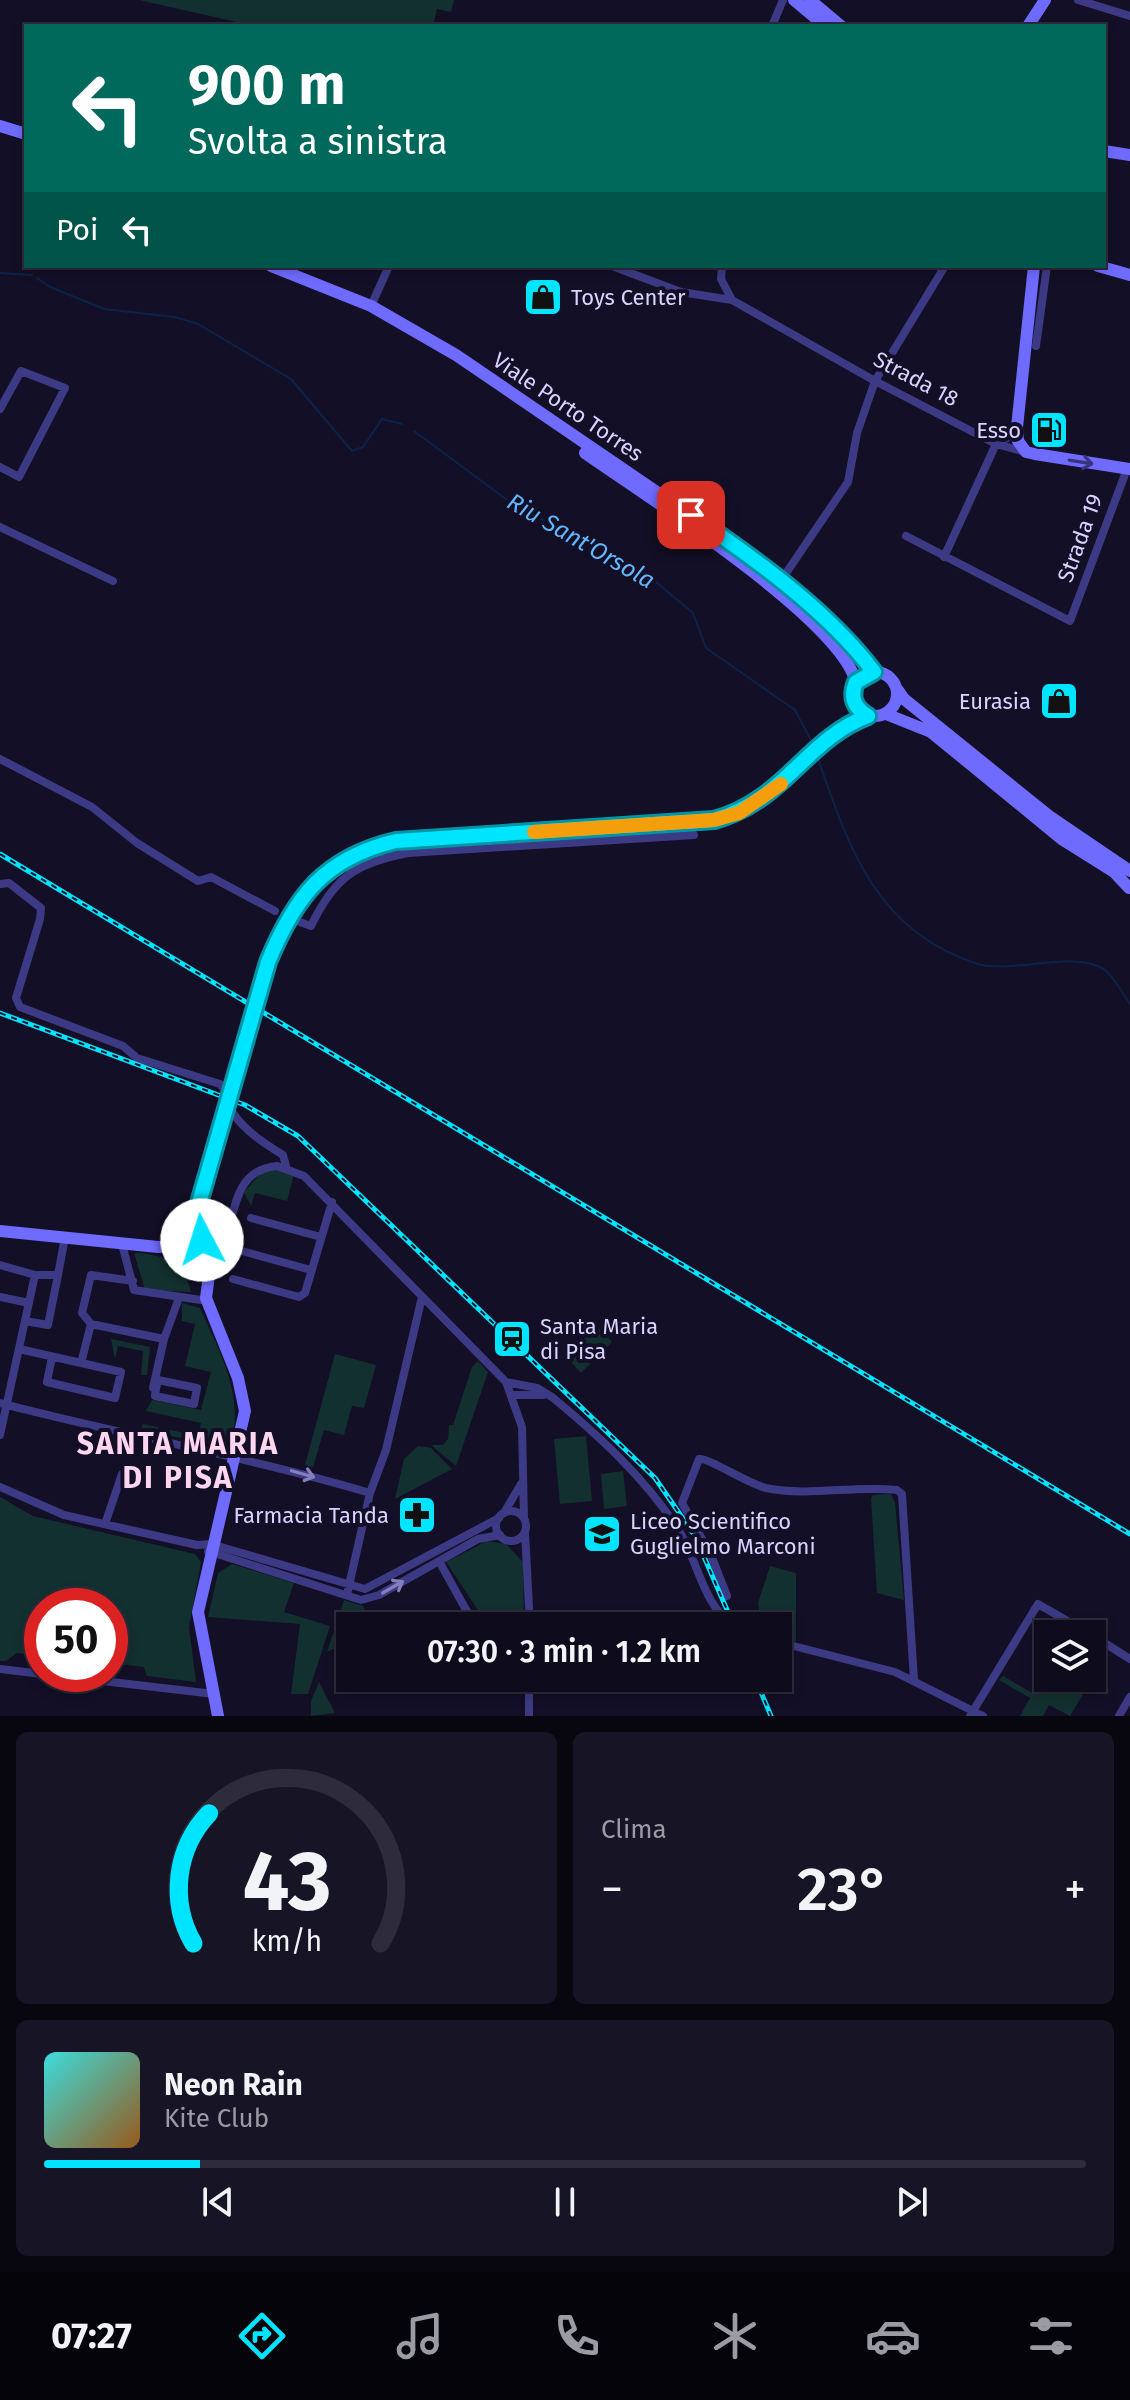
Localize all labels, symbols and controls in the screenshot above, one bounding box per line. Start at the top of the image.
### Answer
text: 900 m [188,52,345,119]
icon: left [56,56,160,160]
text: Svolta a sinistra [188,120,448,164]
icon: left [115,208,159,252]
text: Poi [56,212,99,248]
shop icon: Toys Center [522,276,564,318]
place label: Toys Center [571,284,686,311]
street label: Strada 18 [869,345,963,413]
street label: Viale Porto Torres [488,347,648,467]
fuel station icon: Esso [1028,409,1070,451]
place label: Esso [976,417,1021,444]
one-way arrow [1068,455,1093,470]
pin [657,481,725,549]
water label: Riu Sant'Orsola [502,487,660,595]
street label: Strada 19 [1052,490,1108,586]
icon: arrive [669,493,713,537]
shop icon: Eurasia [1038,680,1080,722]
place label: Eurasia [959,688,1031,715]
position arrow [160,1198,244,1282]
place label: Santa Maria di Pisa [540,1313,658,1365]
station icon: Santa Maria di Pisa [491,1318,533,1360]
district label: SANTA MARIA DI PISA [77,1426,279,1496]
one-way arrow [290,1468,315,1482]
pharmacy icon: Farmacia Tanda [396,1494,438,1536]
place label: Farmacia Tanda [233,1502,389,1529]
place label: Liceo Scientifico Guglielmo Marconi [630,1508,816,1560]
school or university icon: Liceo Scientifico Guglielmo Marconi [581,1513,623,1555]
one-way arrow [381,1579,404,1595]
speed limit sign: 50 [24,1588,128,1692]
map controls [1034,1620,1106,1692]
button: layers [1034,1620,1106,1692]
text: 07:30 · 3 min · 1.2 km [427,1634,701,1670]
text: Clima [601,1814,667,1845]
text: 43 [242,1832,331,1932]
text: 23° [797,1854,890,1926]
text: − [601,1863,623,1916]
text: + [1064,1863,1086,1916]
text: km/h [251,1924,322,1959]
text: Neon Rain [164,2067,303,2103]
text: Kite Club [164,2103,269,2134]
icon: previous [196,2180,240,2224]
icon: pause [543,2180,587,2224]
icon: next [890,2180,934,2224]
icon: directions [234,2308,290,2364]
icon: music [392,2308,448,2364]
icon: phone [549,2308,605,2364]
icon: climate [707,2308,763,2364]
icon: car [865,2308,921,2364]
icon: filters [1023,2308,1079,2364]
text: 07:27 [51,2314,132,2358]

